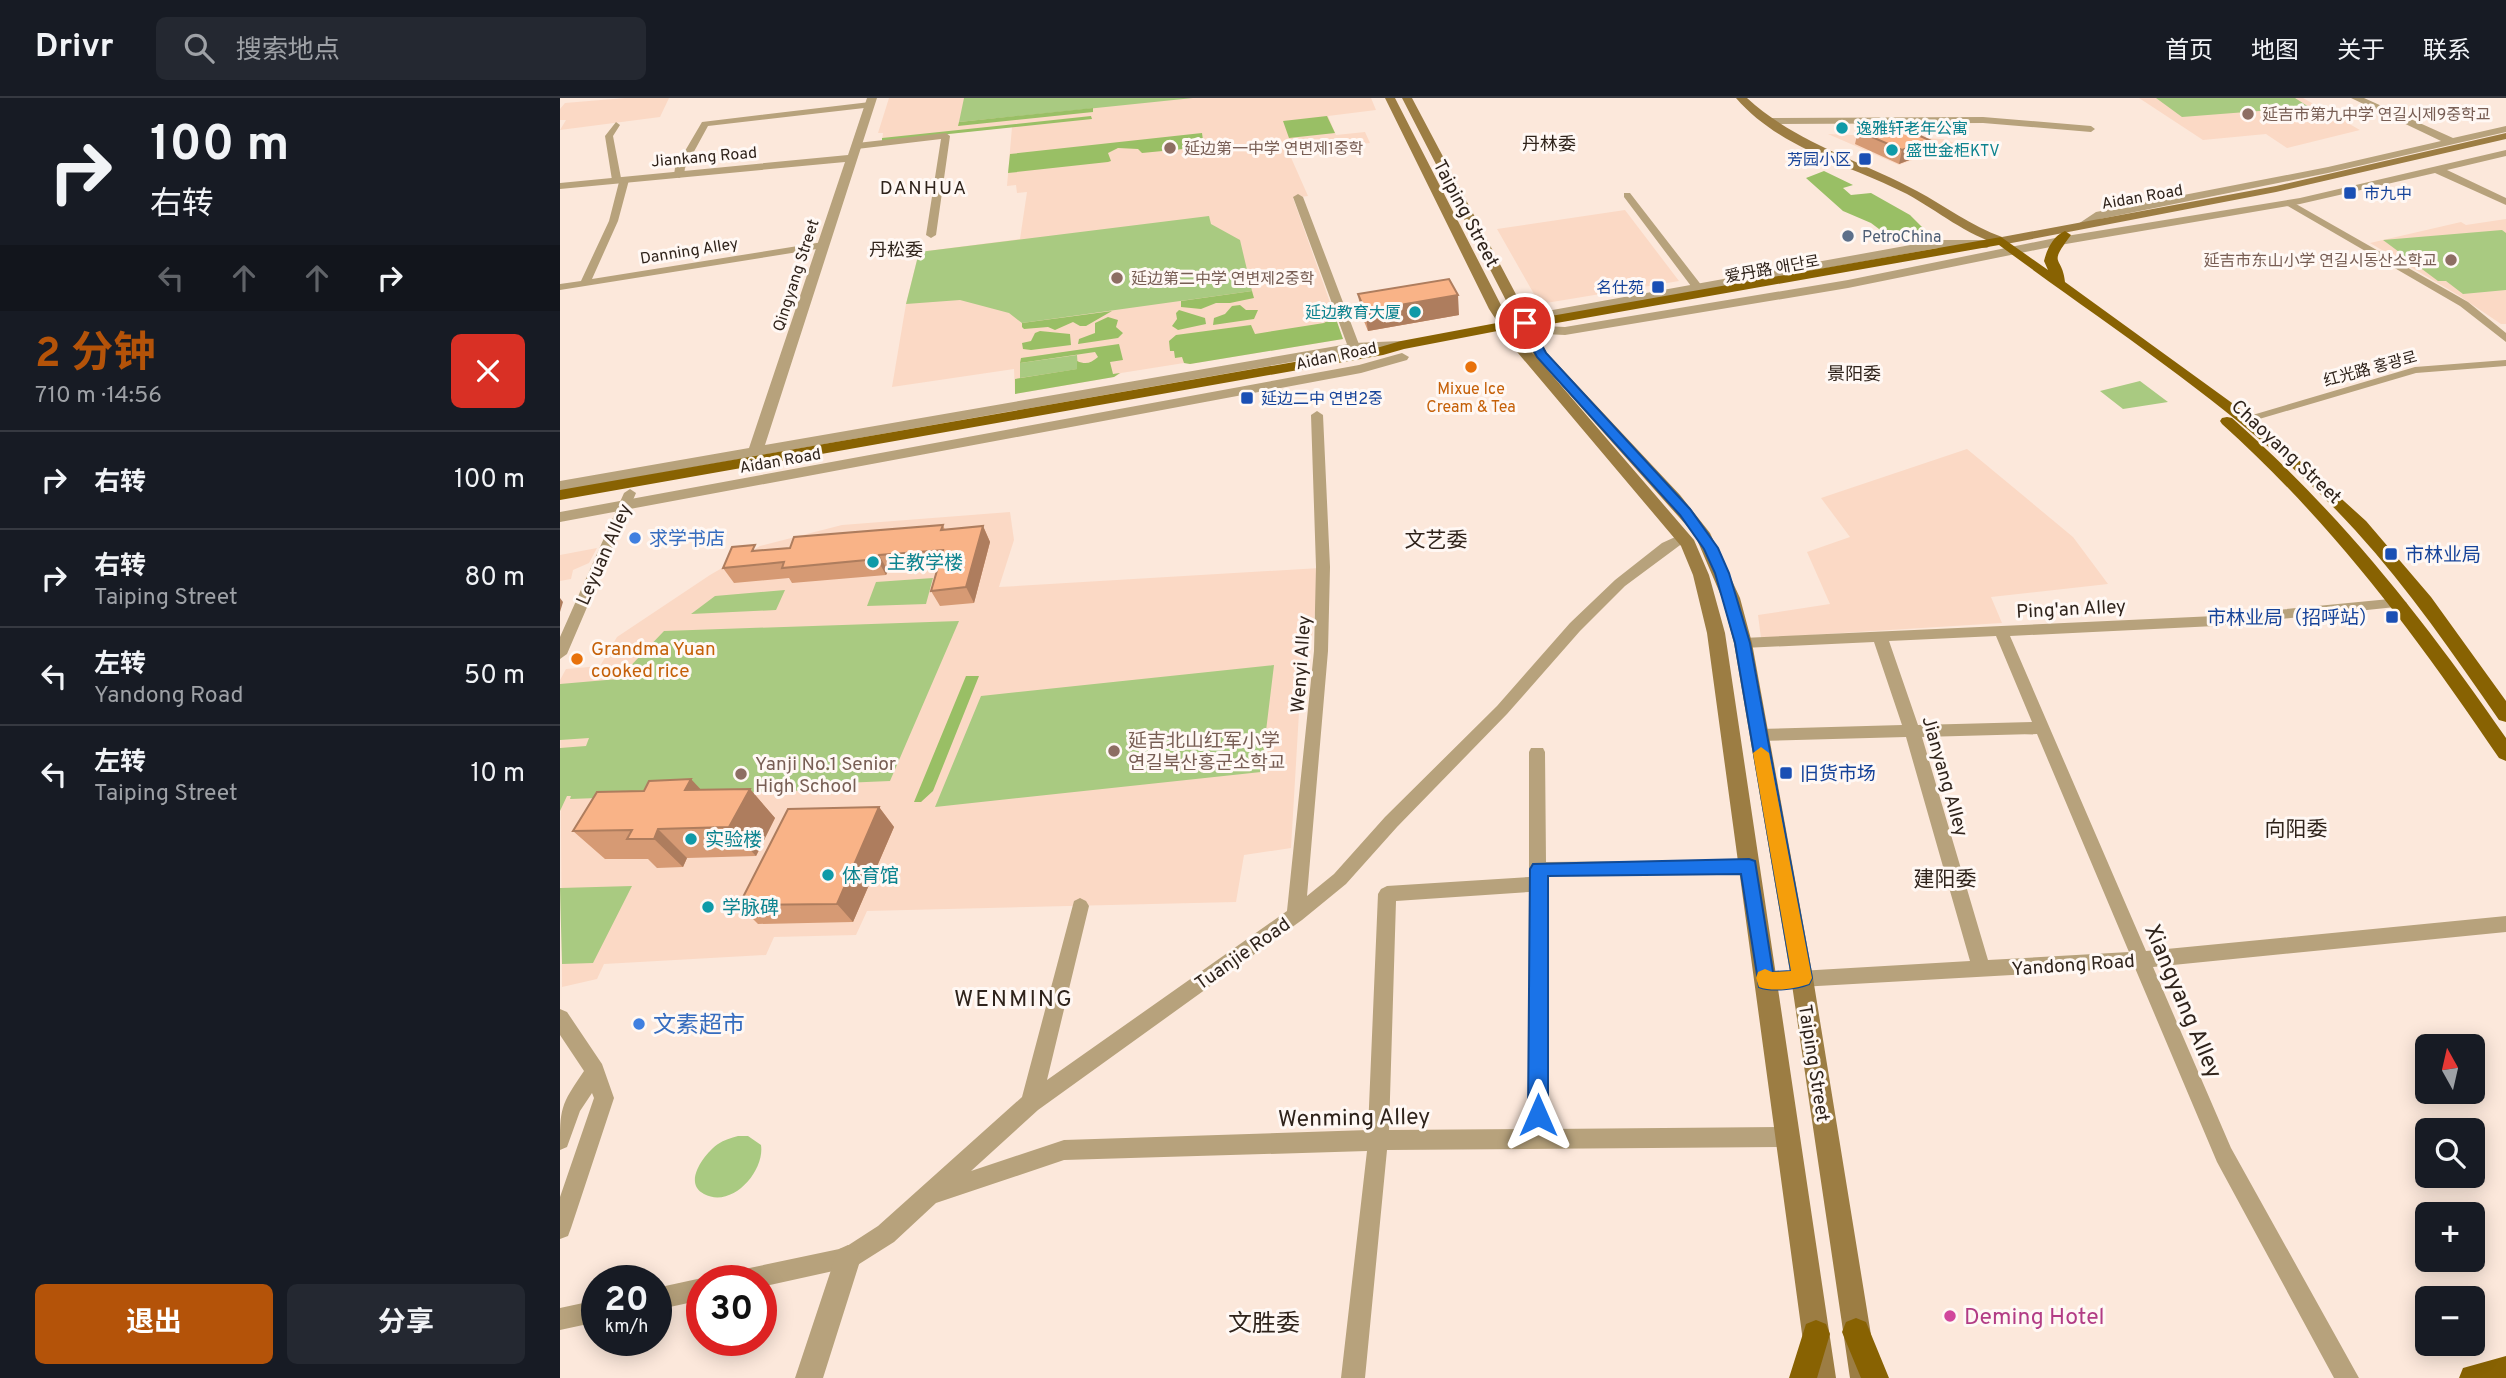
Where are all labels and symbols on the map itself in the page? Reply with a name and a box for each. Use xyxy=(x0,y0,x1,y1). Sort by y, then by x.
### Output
marker: 延吉市第九中学 연길시제9중학교 xyxy=(2240,106,2256,122)
place label: 延吉市第九中学 연길시제9중학교 xyxy=(2262,106,2490,126)
marker: 逸雅轩老年公寓 xyxy=(1834,120,1850,136)
place label: 逸雅轩老年公寓 xyxy=(1856,120,1968,140)
district label: 丹林委 xyxy=(1522,134,1576,157)
marker: 延边第一中学 연변제1중학 xyxy=(1162,140,1178,156)
place label: 延边第一中学 연변제1중학 xyxy=(1184,140,1364,160)
marker: 盛世金柜KTV xyxy=(1884,142,1900,158)
place label: 盛世金柜KTV xyxy=(1906,142,2000,162)
street label: Jiankang Road xyxy=(650,143,758,173)
place label: 芳园小区 xyxy=(1787,151,1851,171)
marker: 芳园小区 xyxy=(1857,151,1873,167)
street label: Taiping Street xyxy=(1427,156,1504,272)
district label: DANHUA xyxy=(880,177,968,201)
street label: Aidan Road xyxy=(2100,181,2185,215)
marker: 市九中 xyxy=(2342,185,2358,201)
place label: 市九中 xyxy=(2364,185,2412,205)
street label: Qingyang Street xyxy=(769,217,824,334)
marker: PetroChina xyxy=(1840,228,1856,244)
place label: PetroChina xyxy=(1862,228,1942,248)
street label: Danning Alley xyxy=(639,234,740,270)
district label: 丹松委 xyxy=(869,240,923,263)
street label: 爱丹路 애단로 xyxy=(1723,252,1822,288)
place label: 延吉市东山小学 연길시동산소학교 xyxy=(2203,252,2437,272)
marker: 延吉市东山小学 연길시동산소학교 xyxy=(2443,252,2459,268)
marker: 延边第二中学 연변제2중학 xyxy=(1109,270,1125,286)
place label: 延边第二中学 연변제2중학 xyxy=(1131,270,1314,290)
place label: 名仕苑 xyxy=(1596,279,1644,299)
marker: 名仕苑 xyxy=(1650,279,1666,295)
pin xyxy=(1495,293,1555,353)
place label: 延边教育大厦 xyxy=(1305,304,1401,324)
marker: 延边教育大厦 xyxy=(1407,304,1423,320)
street label: Aidan Road xyxy=(1294,339,1379,375)
street label: 红光路 홍광로 xyxy=(2322,348,2420,392)
marker: Mixue Ice Cream & Tea xyxy=(1463,359,1479,375)
district label: 景阳委 xyxy=(1827,364,1881,387)
place label: Mixue Ice Cream & Tea xyxy=(1426,380,1516,418)
marker: 延边二中 연변2중 xyxy=(1239,390,1255,406)
place label: 延边二中 연변2중 xyxy=(1261,390,1383,410)
street label: Chaoyang Street xyxy=(2225,395,2346,510)
street label: Aidan Road xyxy=(738,445,823,479)
street label: Leyuan Alley xyxy=(572,500,638,609)
place label: 求学书店 xyxy=(649,528,725,552)
district label: 文艺委 xyxy=(1405,528,1468,555)
marker: 求学书店 xyxy=(627,530,643,546)
place label: 市林业局 xyxy=(2405,544,2481,568)
marker: 市林业局 xyxy=(2383,546,2399,562)
place label: 主教学楼 xyxy=(887,552,963,576)
marker: 主教学楼 xyxy=(865,554,881,570)
street label: Ping'an Alley xyxy=(2016,595,2127,625)
place label: 市林业局（招呼站） xyxy=(2207,607,2378,631)
marker: 市林业局（招呼站） xyxy=(2384,609,2400,625)
street label: Wenyi Alley xyxy=(1287,614,1317,714)
place label: Grandma Yuan cooked rice xyxy=(591,638,716,684)
marker: Grandma Yuan cooked rice xyxy=(569,651,585,667)
street label: Jianyang Alley xyxy=(1915,714,1973,840)
place label: 延吉北山红军小学 연길북산홍군소학교 xyxy=(1128,730,1285,776)
marker: 延吉北山红军小学 연길북산홍군소학교 xyxy=(1106,743,1122,759)
place label: Yanji No.1 Senior High School xyxy=(755,753,897,799)
place label: 旧货市场 xyxy=(1800,763,1876,787)
marker: 旧货市场 xyxy=(1778,765,1794,781)
marker: Yanji No.1 Senior High School xyxy=(733,766,749,782)
district label: 向阳委 xyxy=(2265,817,2328,844)
place label: 实验楼 xyxy=(705,829,762,853)
marker: 实验楼 xyxy=(683,831,699,847)
place label: 体育馆 xyxy=(842,865,899,889)
marker: 体育馆 xyxy=(820,867,836,883)
district label: 建阳委 xyxy=(1914,867,1977,894)
place label: 学脉碑 xyxy=(722,897,779,921)
marker: 学脉碑 xyxy=(700,899,716,915)
street label: Tuanjie Road xyxy=(1191,913,1295,996)
street label: Xiangyang Alley xyxy=(2136,920,2227,1083)
street label: Yandong Road xyxy=(2011,950,2136,982)
district label: WENMING xyxy=(954,986,1074,1015)
street label: Taiping Street xyxy=(1792,1003,1834,1124)
place label: 文素超市 xyxy=(653,1012,745,1041)
marker: 文素超市 xyxy=(631,1016,647,1032)
north arrow xyxy=(2415,1034,2485,1104)
position arrow xyxy=(1501,1078,1575,1152)
street label: Wenming Alley xyxy=(1278,1104,1431,1135)
speed limit sign: 30 xyxy=(686,1265,777,1356)
place label: Deming Hotel xyxy=(1964,1304,2105,1333)
marker: Deming Hotel xyxy=(1942,1308,1958,1324)
district label: 文胜委 xyxy=(1228,1310,1300,1340)

